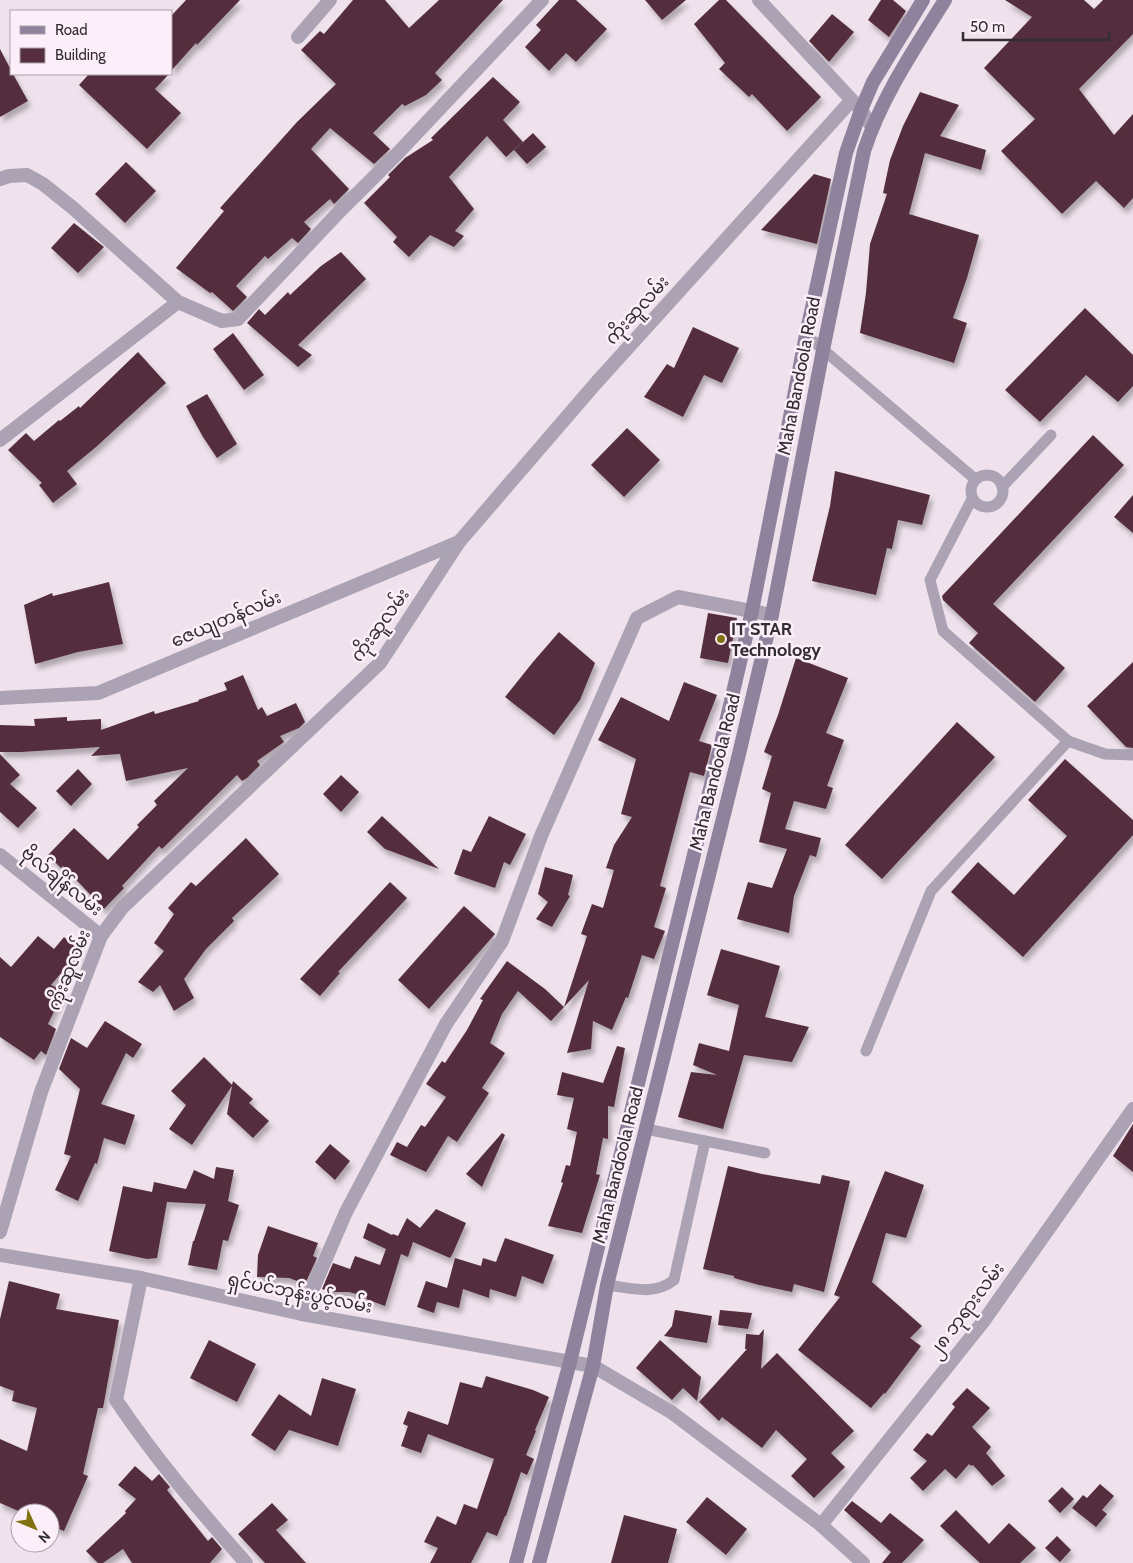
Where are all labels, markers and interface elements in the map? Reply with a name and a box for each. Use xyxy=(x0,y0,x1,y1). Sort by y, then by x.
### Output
legend xyxy=(10,10,172,75)
scale bar xyxy=(963,10,1109,42)
text: 50 m xyxy=(970,18,1005,36)
text: Road xyxy=(55,21,88,39)
text: Building xyxy=(55,46,106,64)
street label: ကိုးဆူလမ်း xyxy=(598,269,677,352)
street label: Maha Bandoola Road xyxy=(773,295,825,457)
street label: ကိုးဆူလမ်း xyxy=(344,582,417,668)
street label: ဇေယျတန်လမ်း xyxy=(167,584,286,656)
place label: IT STAR Technology xyxy=(731,618,821,661)
marker: IT STAR Technology xyxy=(715,633,727,645)
street label: Maha Bandoola Road xyxy=(685,691,745,853)
street label: ဗိုလ်ချိန်လမ်း xyxy=(14,839,109,924)
street label: ကိုးဆူလမ်း xyxy=(40,925,99,1015)
street label: Maha Bandoola Road xyxy=(588,1084,648,1246)
street label: ၂၈ ဘုရားလမ်း xyxy=(921,1257,1012,1364)
street label: ရှင်ပင်ဘုန်းပွင့်လမ်း xyxy=(225,1266,375,1322)
north arrow xyxy=(10,1503,60,1553)
text: N xyxy=(34,1527,54,1547)

